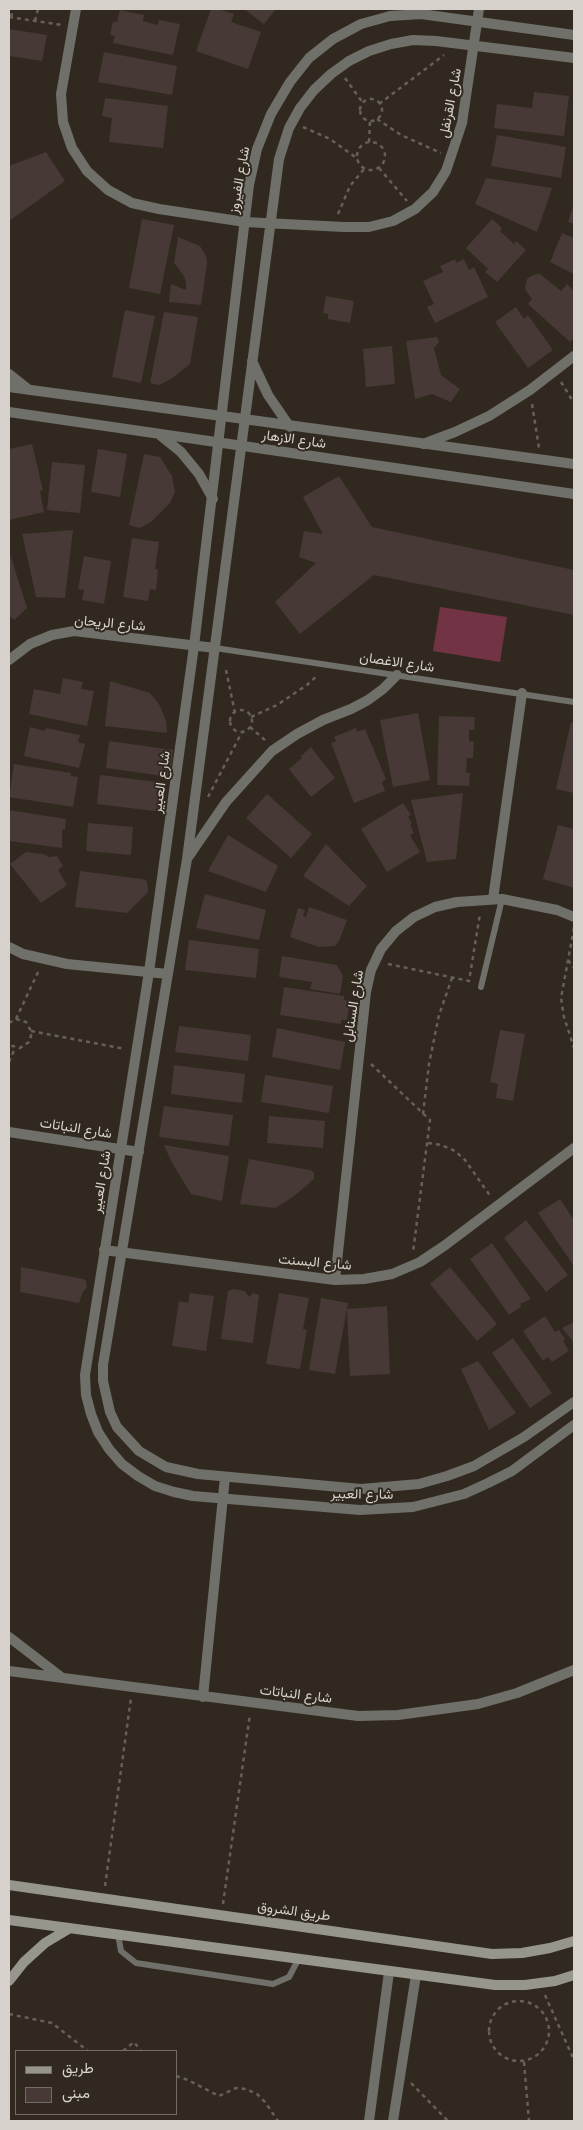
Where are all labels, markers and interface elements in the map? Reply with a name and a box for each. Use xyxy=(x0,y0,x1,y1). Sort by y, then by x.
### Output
street label: شارع القرنفل xyxy=(435,67,465,139)
street label: شارع الفيروز xyxy=(225,145,253,215)
street label: شارع الازهار xyxy=(261,426,327,452)
street label: شارع الريحان xyxy=(74,612,146,634)
street label: شارع الاغصان xyxy=(358,648,436,676)
street label: شارع العبير xyxy=(148,750,174,814)
street label: شارع السنابل xyxy=(339,969,367,1043)
street label: شارع النباتات xyxy=(39,1114,113,1142)
street label: شارع العبير xyxy=(88,1150,114,1214)
street label: شارع البسنت xyxy=(278,1250,352,1274)
street label: شارع العبير xyxy=(330,1485,394,1503)
street label: شارع النباتات xyxy=(259,1681,333,1707)
street label: طريق الشروق xyxy=(256,1898,332,1924)
legend xyxy=(15,2050,178,2115)
text: طريق xyxy=(62,2058,94,2076)
text: مبنى xyxy=(62,2083,90,2101)

